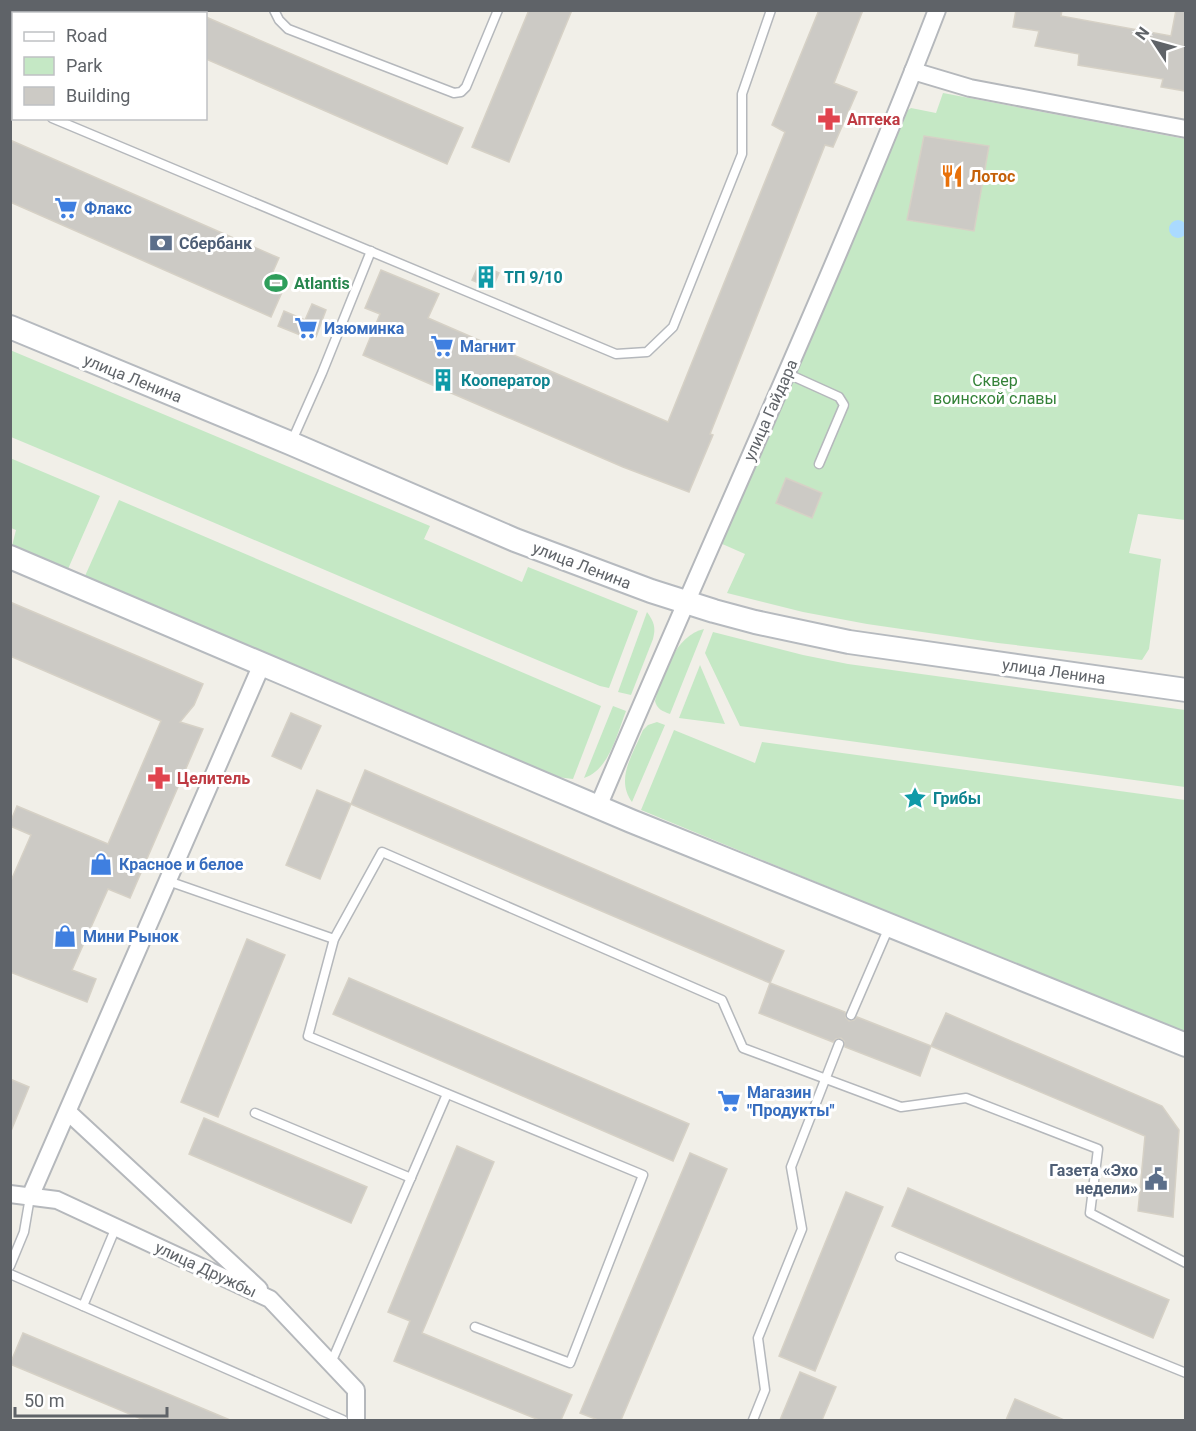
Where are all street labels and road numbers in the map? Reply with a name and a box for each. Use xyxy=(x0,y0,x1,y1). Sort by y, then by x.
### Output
street label: улица Ленина xyxy=(81,350,185,407)
street label: улица Гайдара xyxy=(740,356,801,464)
street label: улица Ленина xyxy=(530,538,634,593)
street label: улица Ленина xyxy=(1001,655,1107,688)
street label: улица Дружбы xyxy=(152,1238,260,1301)

